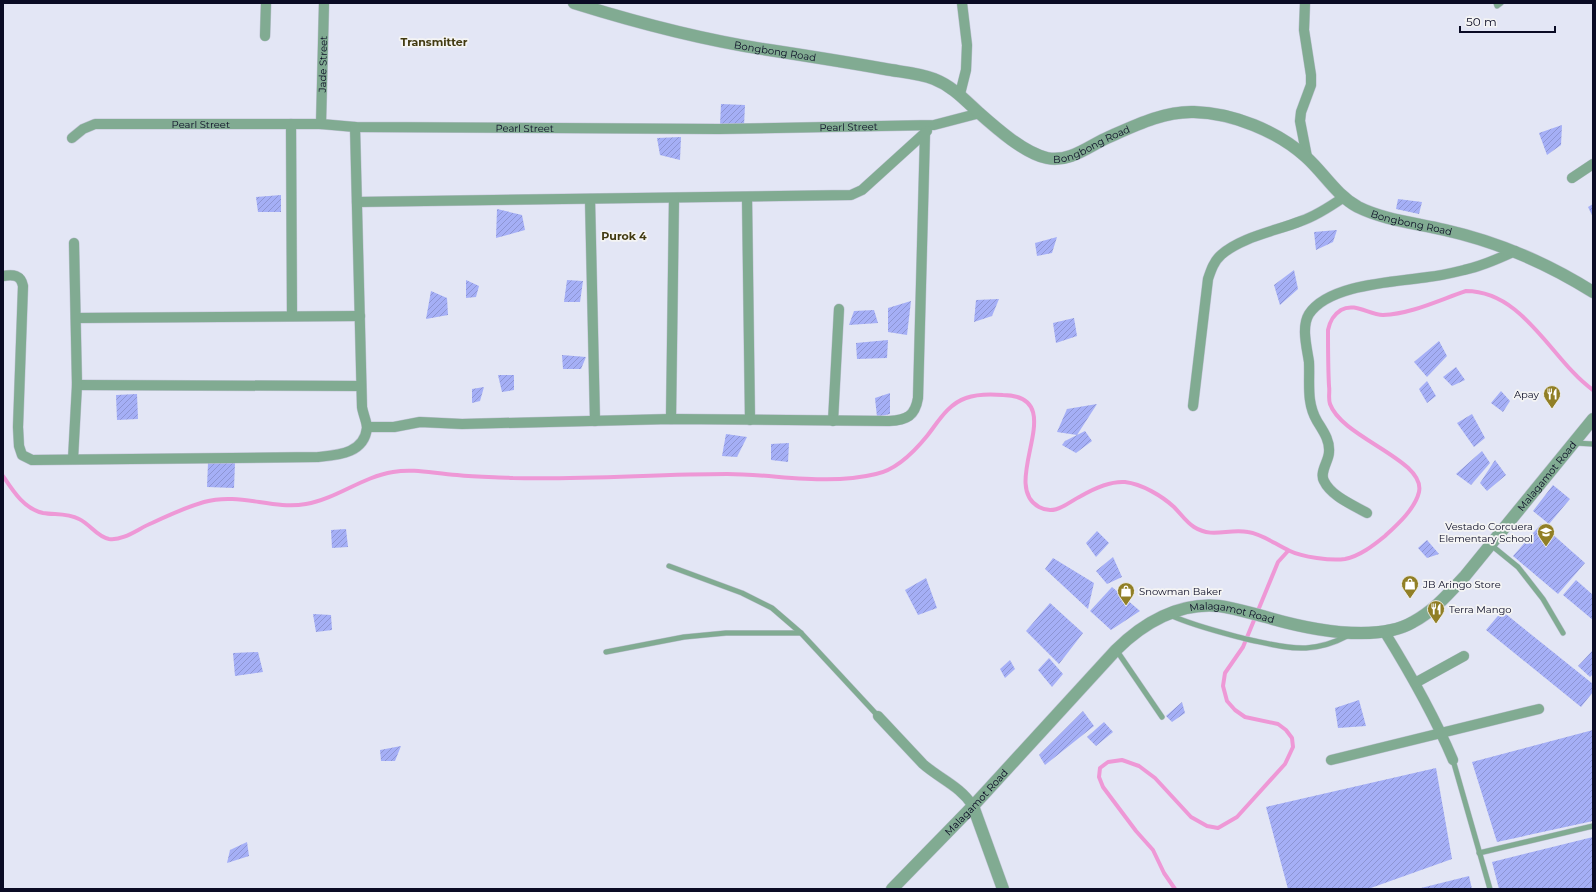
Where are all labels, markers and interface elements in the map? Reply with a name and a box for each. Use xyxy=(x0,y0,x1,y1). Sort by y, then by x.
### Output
scale bar xyxy=(1460,8,1555,34)
text: 50 m xyxy=(1466,14,1497,29)
district label: Transmitter xyxy=(401,35,468,49)
street label: Jade Street xyxy=(315,36,330,93)
street label: Bongbong Road xyxy=(733,38,817,64)
street label: Pearl Street xyxy=(172,118,230,131)
street label: Pearl Street xyxy=(819,120,878,134)
street label: Pearl Street xyxy=(495,121,554,135)
street label: Bongbong Road xyxy=(1053,122,1132,165)
street label: Bongbong Road xyxy=(1369,207,1453,238)
district label: Purok 4 xyxy=(601,229,647,243)
restaurant icon: Apay xyxy=(1542,384,1562,409)
place label: Apay xyxy=(1514,388,1540,401)
street label: Malagamot Road xyxy=(1514,438,1579,514)
place label: Vestado Corcuera Elementary School xyxy=(1439,520,1533,545)
school or university icon: Vestado Corcuera Elementary School xyxy=(1536,522,1556,547)
shop icon: JB Aringo Store xyxy=(1400,574,1420,599)
place label: JB Aringo Store xyxy=(1422,578,1501,591)
shop icon: Snowman Baker xyxy=(1116,581,1136,606)
place label: Snowman Baker xyxy=(1139,585,1222,598)
street label: Malagamot Road xyxy=(1188,599,1276,626)
restaurant icon: Terra Mango xyxy=(1426,599,1446,624)
place label: Terra Mango xyxy=(1449,603,1512,616)
street label: Malagamot Road xyxy=(942,766,1010,838)

